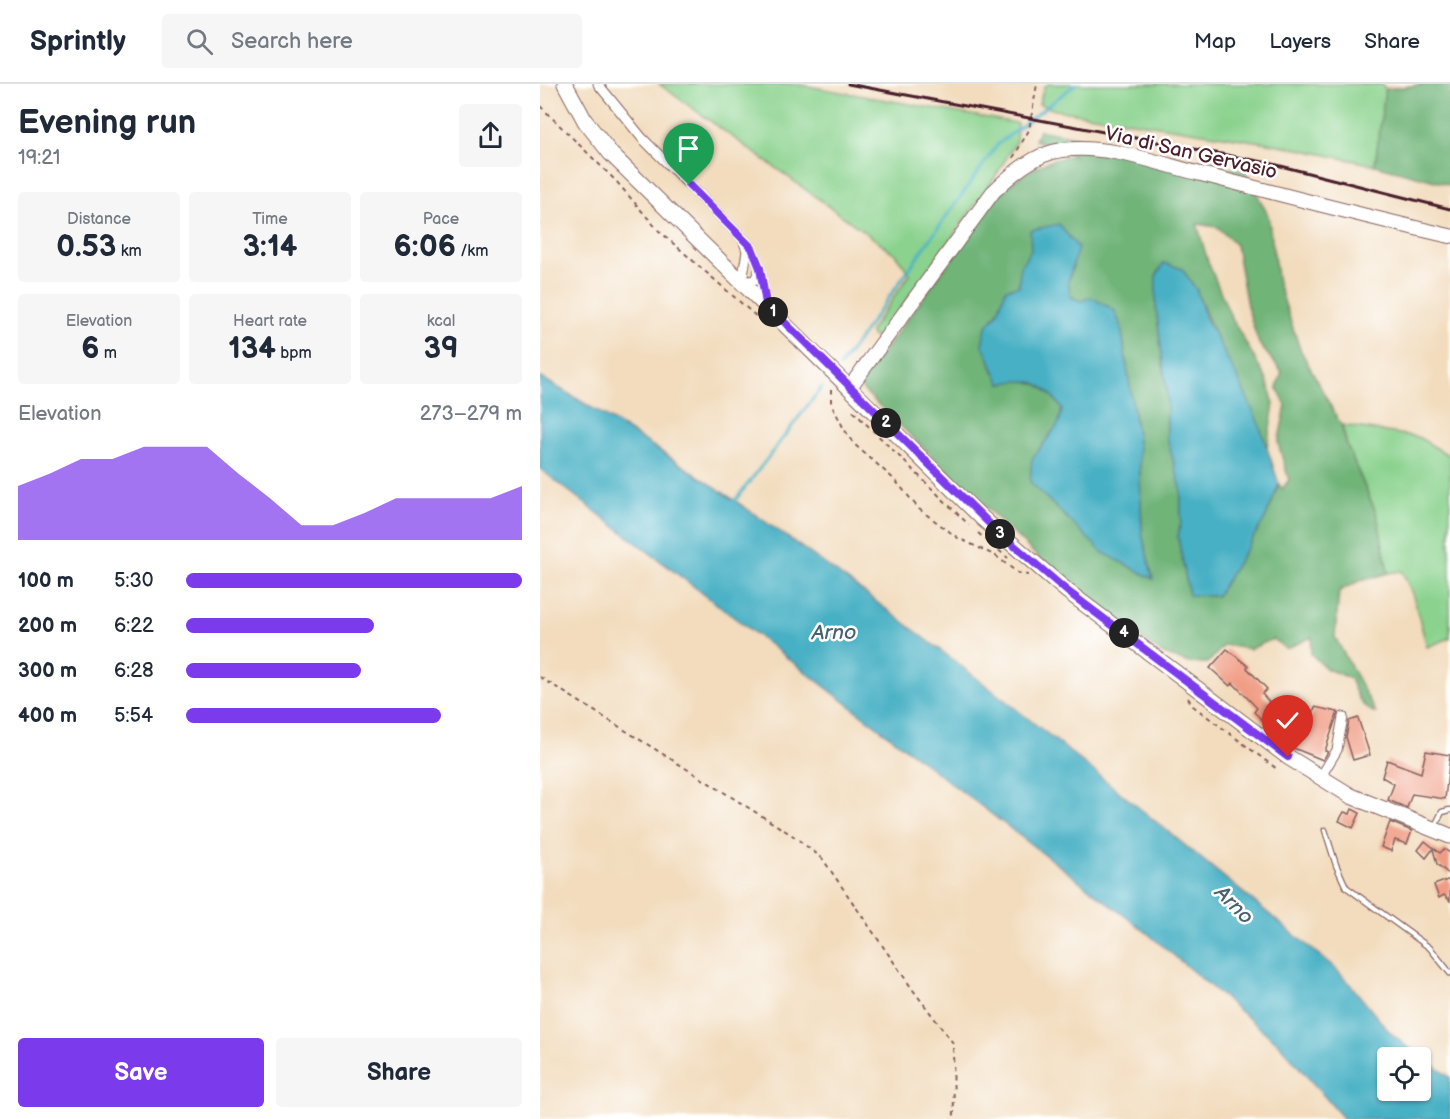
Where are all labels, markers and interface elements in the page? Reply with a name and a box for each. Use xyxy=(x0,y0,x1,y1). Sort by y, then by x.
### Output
search box xyxy=(162,14,582,68)
text: Sprintly xyxy=(30,25,126,58)
icon: search xyxy=(183,25,216,58)
text: Search here xyxy=(231,28,353,55)
text: Map xyxy=(1194,29,1236,54)
text: Layers xyxy=(1269,29,1331,54)
text: Share xyxy=(1364,29,1420,54)
text: Evening run xyxy=(18,103,196,143)
button: share xyxy=(459,104,522,167)
street label: Via di San Gervasio xyxy=(1103,122,1279,184)
pin xyxy=(663,123,714,185)
icon: arrive xyxy=(672,132,705,165)
text: 19:21 xyxy=(18,146,61,170)
text: Distance xyxy=(67,210,131,229)
text: Time xyxy=(252,210,288,229)
text: Pace xyxy=(423,210,459,229)
text: 0.53 xyxy=(56,229,116,265)
text: 3:14 xyxy=(242,229,298,265)
text: 6:06 xyxy=(394,229,456,265)
text: km xyxy=(116,242,142,261)
text: /km xyxy=(456,242,488,261)
pin: 1 xyxy=(758,297,788,327)
text: 1 xyxy=(770,302,776,321)
text: Elevation xyxy=(66,312,132,331)
text: Heart rate xyxy=(233,312,307,331)
text: kcal xyxy=(427,312,455,331)
text: 6 xyxy=(81,331,99,367)
text: 134 xyxy=(228,331,276,367)
text: 39 xyxy=(423,331,459,367)
text: m xyxy=(99,344,117,363)
text: bpm xyxy=(276,344,312,363)
text: Elevation xyxy=(18,402,101,426)
text: 273–279 m xyxy=(420,402,522,426)
pin: 2 xyxy=(871,408,901,438)
text: 2 xyxy=(881,413,891,432)
pin: 3 xyxy=(985,519,1015,549)
text: 3 xyxy=(995,524,1005,543)
text: 100 m xyxy=(18,569,74,593)
text: 5:30 xyxy=(114,569,154,593)
text: 200 m xyxy=(18,614,77,638)
text: 6:22 xyxy=(114,614,154,638)
pin: 4 xyxy=(1109,618,1139,648)
water label: Arno xyxy=(811,620,856,645)
text: 4 xyxy=(1119,623,1129,642)
text: 300 m xyxy=(18,659,77,683)
text: 6:28 xyxy=(114,659,154,683)
pin xyxy=(1262,695,1313,757)
text: 400 m xyxy=(18,704,77,728)
text: 5:54 xyxy=(114,704,153,728)
icon: check xyxy=(1271,704,1304,737)
water label: Arno xyxy=(1209,880,1259,930)
button: Save xyxy=(18,1038,264,1107)
button: Share xyxy=(276,1038,522,1107)
map controls xyxy=(1377,1047,1431,1101)
button: locate xyxy=(1377,1047,1431,1101)

